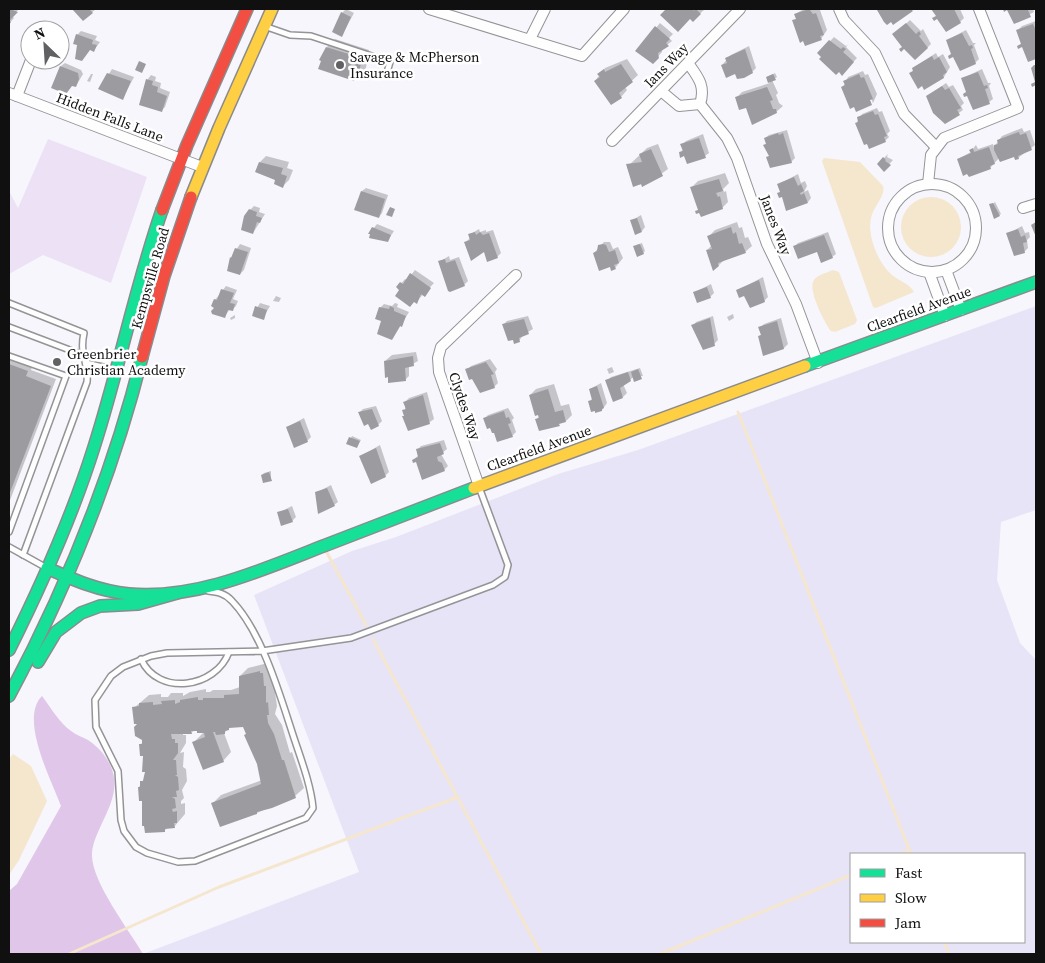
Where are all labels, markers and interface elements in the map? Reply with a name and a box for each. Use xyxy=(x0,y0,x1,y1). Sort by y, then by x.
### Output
north arrow xyxy=(20,20,70,70)
text: N xyxy=(31,22,48,44)
street label: Ians Way xyxy=(639,37,693,92)
place label: Savage & McPherson Insurance xyxy=(350,47,480,83)
marker: Savage & McPherson Insurance xyxy=(334,59,346,71)
street label: Hidden Falls Lane xyxy=(54,87,166,147)
street label: Janes Way xyxy=(755,191,797,259)
street label: Kempsville Road xyxy=(126,225,174,331)
street label: Clearfield Avenue xyxy=(864,281,974,337)
place label: Greenbrier Christian Academy xyxy=(67,344,186,380)
marker: Greenbrier Christian Academy xyxy=(51,356,63,368)
street label: Clydes Way xyxy=(444,369,486,443)
street label: Clearfield Avenue xyxy=(484,420,594,476)
legend xyxy=(850,853,1025,943)
text: Fast xyxy=(895,862,922,883)
text: Slow xyxy=(895,887,927,908)
text: Jam xyxy=(894,912,922,933)

